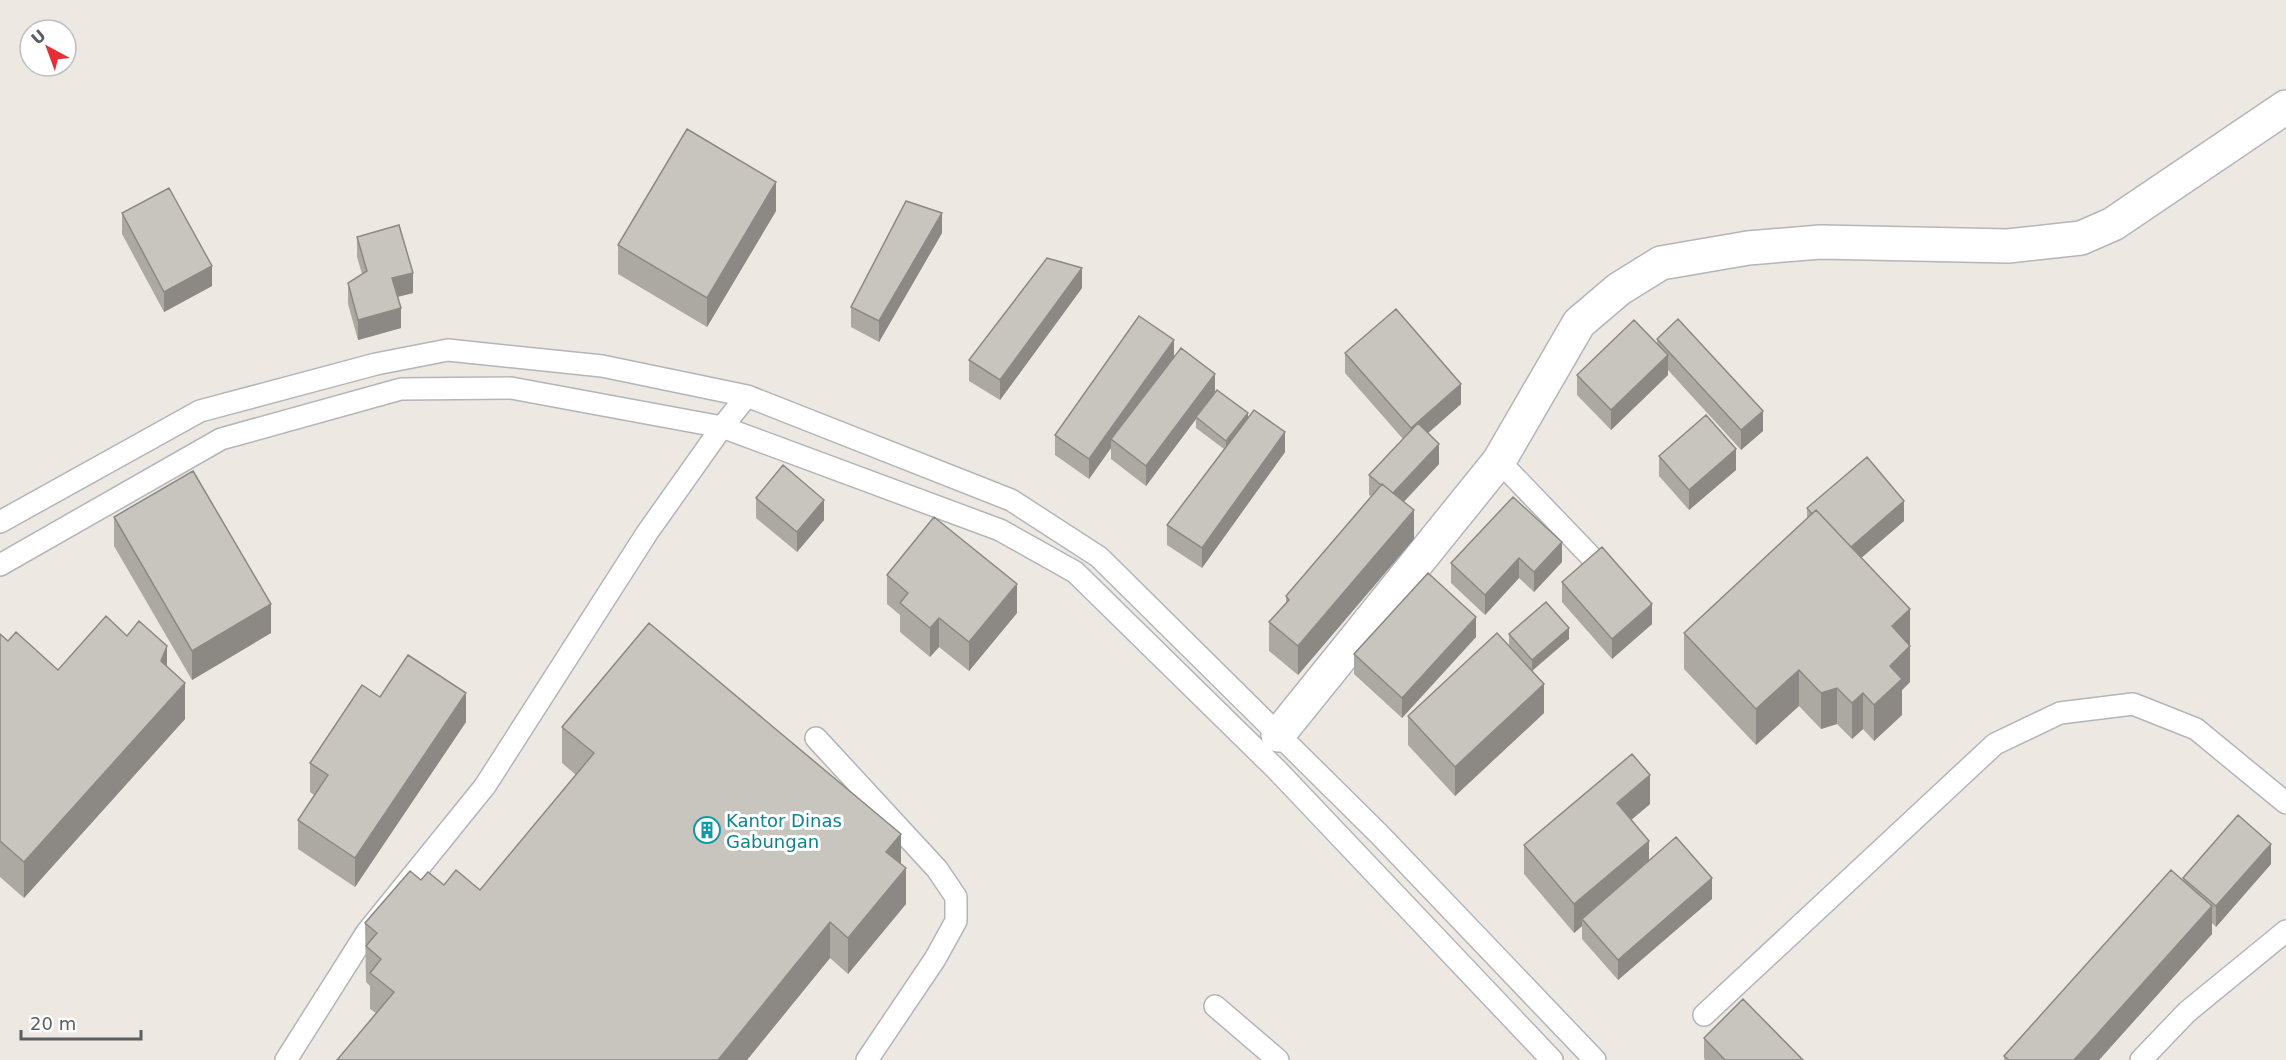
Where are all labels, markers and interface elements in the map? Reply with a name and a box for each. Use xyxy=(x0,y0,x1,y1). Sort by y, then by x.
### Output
north arrow xyxy=(18,18,78,78)
text: U xyxy=(27,26,50,48)
place label: Kantor Dinas Gabungan xyxy=(726,810,842,852)
building icon: Kantor Dinas Gabungan xyxy=(692,815,722,845)
scale bar xyxy=(21,1003,141,1041)
text: 20 m xyxy=(30,1013,76,1034)

